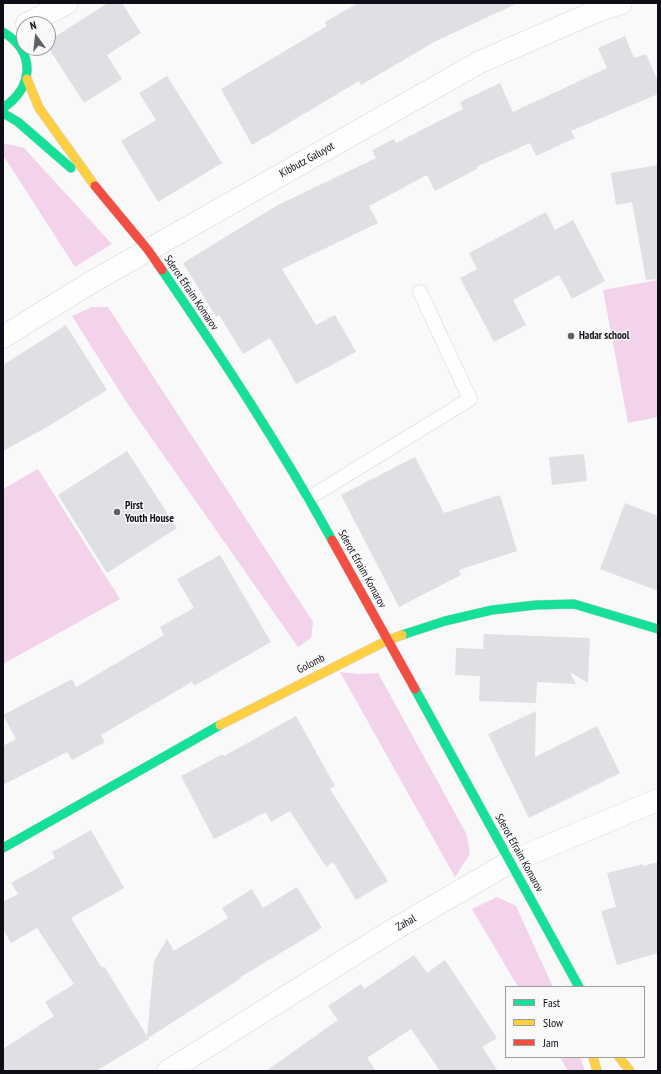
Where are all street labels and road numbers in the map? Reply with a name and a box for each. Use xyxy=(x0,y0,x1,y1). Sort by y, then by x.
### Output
street label: Kibbutz Galuyot xyxy=(277,140,337,180)
street label: Sderot Efraim Komarov xyxy=(161,253,221,333)
street label: Sderot Efraim Komarov xyxy=(335,528,389,610)
street label: Golomb xyxy=(295,651,327,677)
street label: Sderot Efraim Komarov xyxy=(492,812,546,894)
street label: Zahal xyxy=(394,912,418,934)

